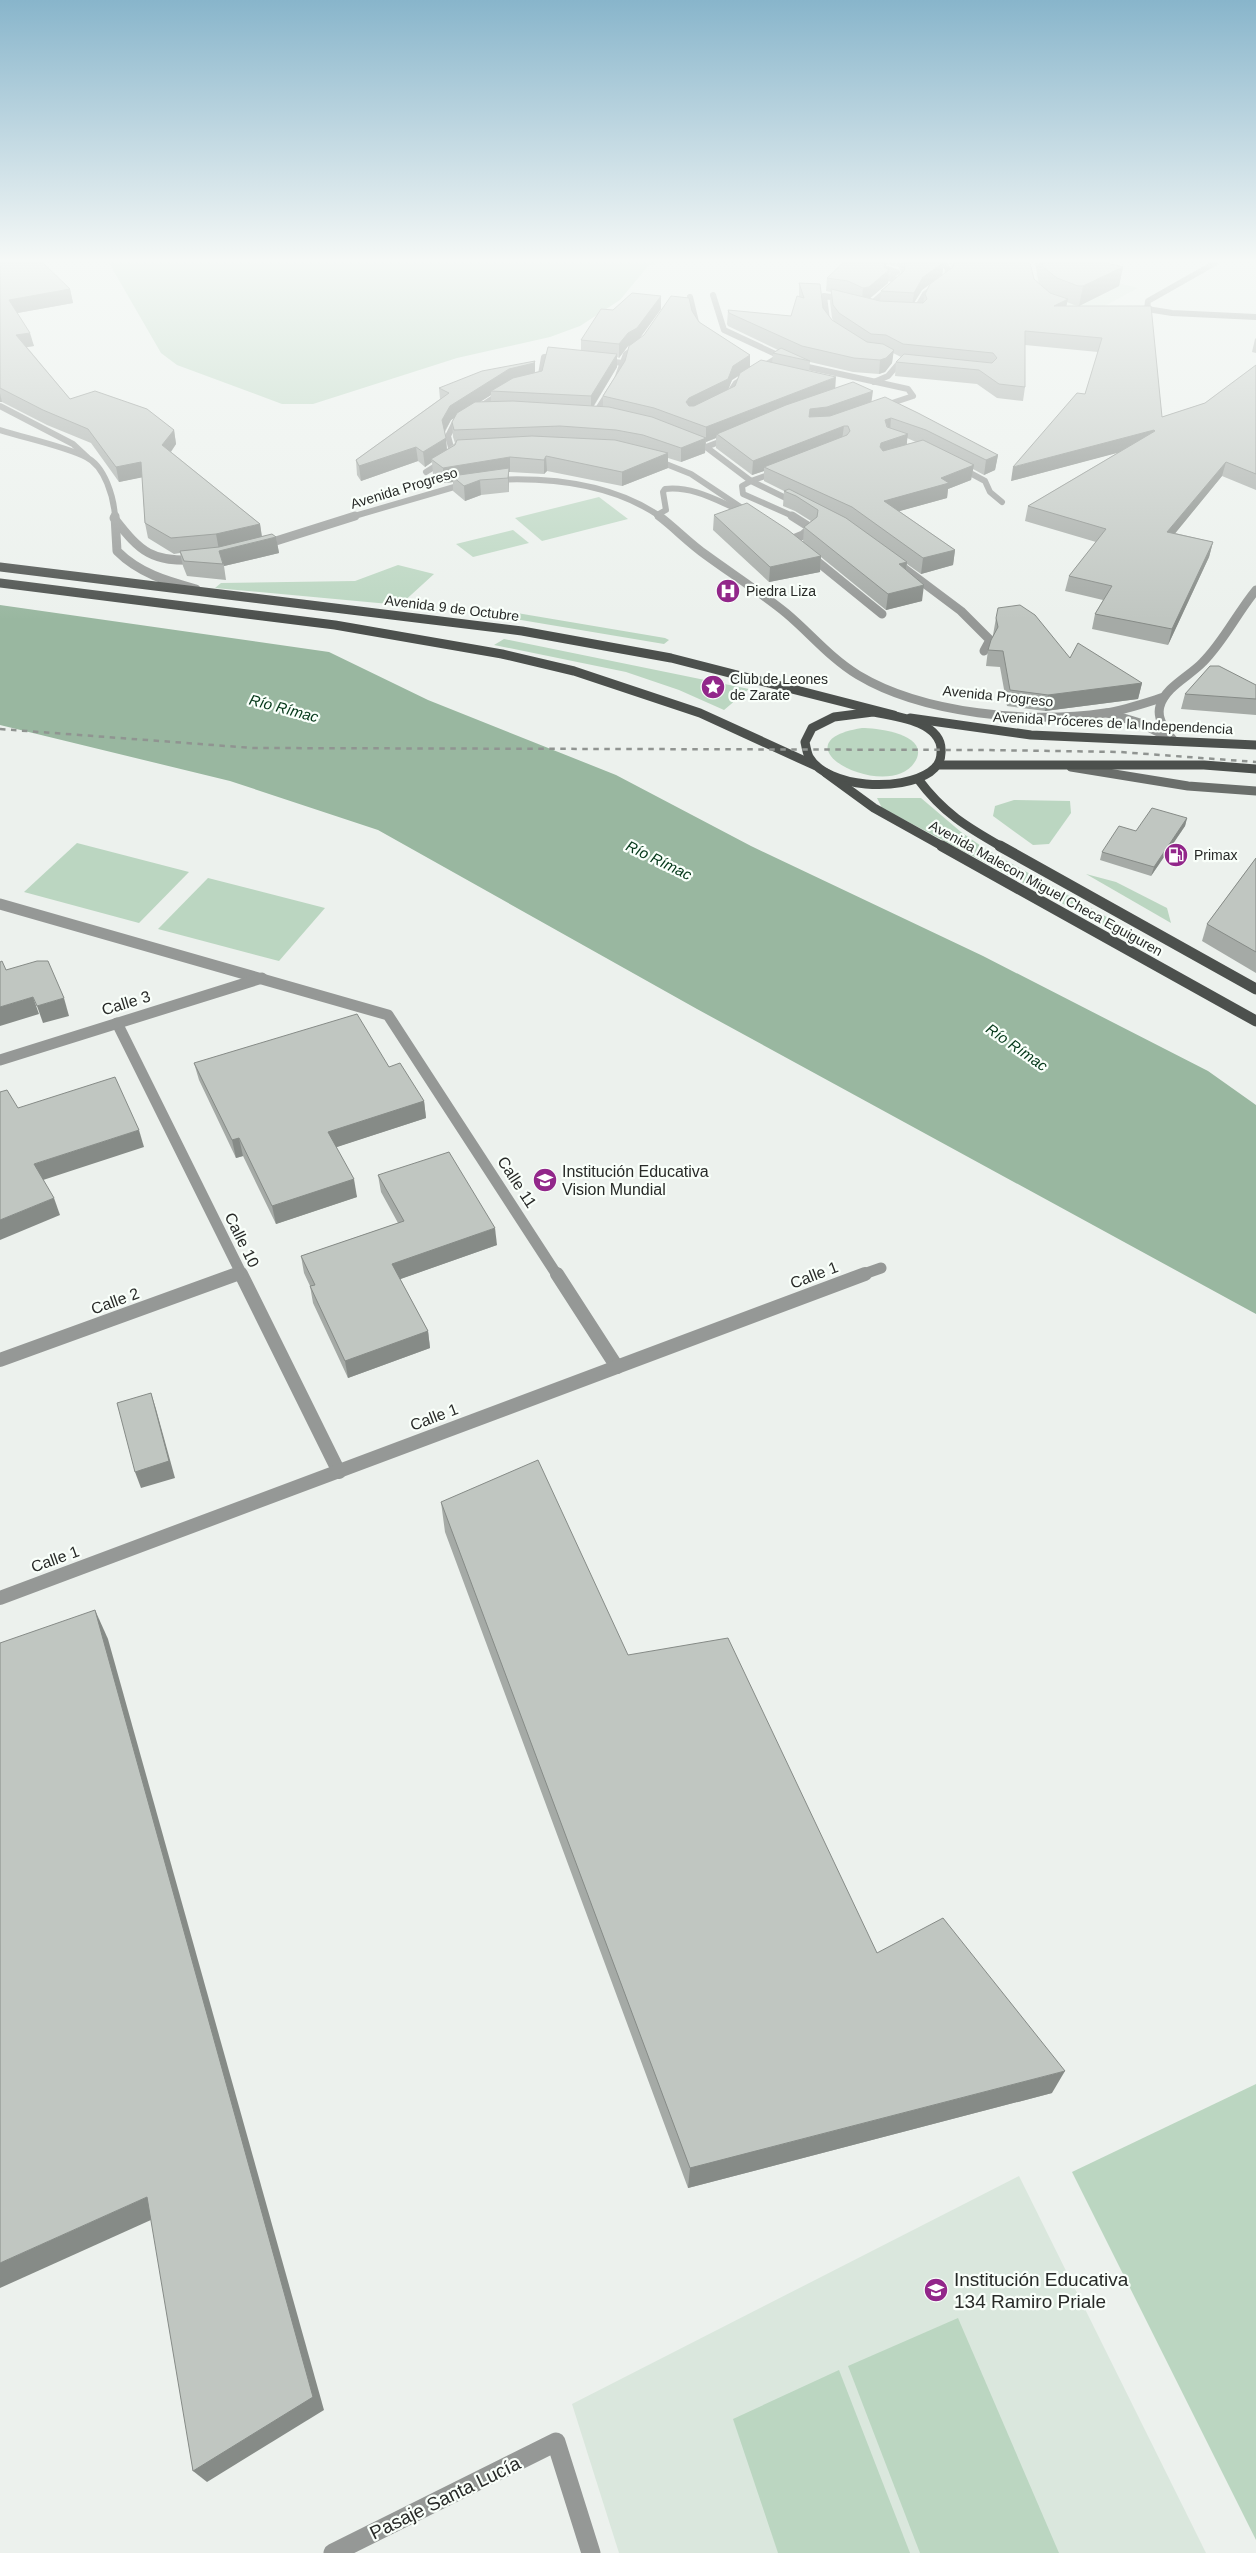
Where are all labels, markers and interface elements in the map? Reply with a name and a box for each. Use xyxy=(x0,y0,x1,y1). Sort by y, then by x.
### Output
street label: Avenida Progreso xyxy=(349,464,460,512)
hospital icon: Piedra Liza xyxy=(715,578,741,604)
place label: Piedra Liza xyxy=(746,583,816,599)
street label: Avenida 9 de Octubre xyxy=(384,592,520,624)
place label: Club de Leones de Zarate xyxy=(730,671,828,703)
place icon: Club de Leones de Zarate xyxy=(700,674,726,700)
street label: Avenida Progreso xyxy=(942,682,1054,710)
water label: Río Rímac xyxy=(248,691,321,726)
street label: Avenida Próceres de la Independencia xyxy=(993,709,1234,737)
street label: Avenida Malecon Miguel Checa Eguiguren xyxy=(927,817,1165,959)
water label: Río Rímac xyxy=(623,837,695,883)
fuel station icon: Primax xyxy=(1163,842,1189,868)
place label: Primax xyxy=(1194,847,1238,863)
street label: Calle 3 xyxy=(100,988,152,1018)
water label: Río Rímac xyxy=(983,1020,1051,1075)
street label: Calle 11 xyxy=(494,1153,540,1211)
place label: Institución Educativa Vision Mundial xyxy=(562,1163,709,1198)
school or university icon: Institución Educativa Vision Mundial xyxy=(532,1167,558,1193)
street label: Calle 10 xyxy=(221,1210,263,1270)
street label: Calle 1 xyxy=(788,1258,840,1292)
street label: Calle 2 xyxy=(89,1284,141,1318)
street label: Calle 1 xyxy=(408,1400,460,1434)
street label: Calle 1 xyxy=(29,1542,81,1576)
place label: Institución Educativa 134 Ramiro Priale xyxy=(954,2269,1129,2312)
school or university icon: Institución Educativa 134 Ramiro Priale xyxy=(923,2277,949,2303)
street label: Pasaje Santa Lucía xyxy=(366,2452,524,2544)

